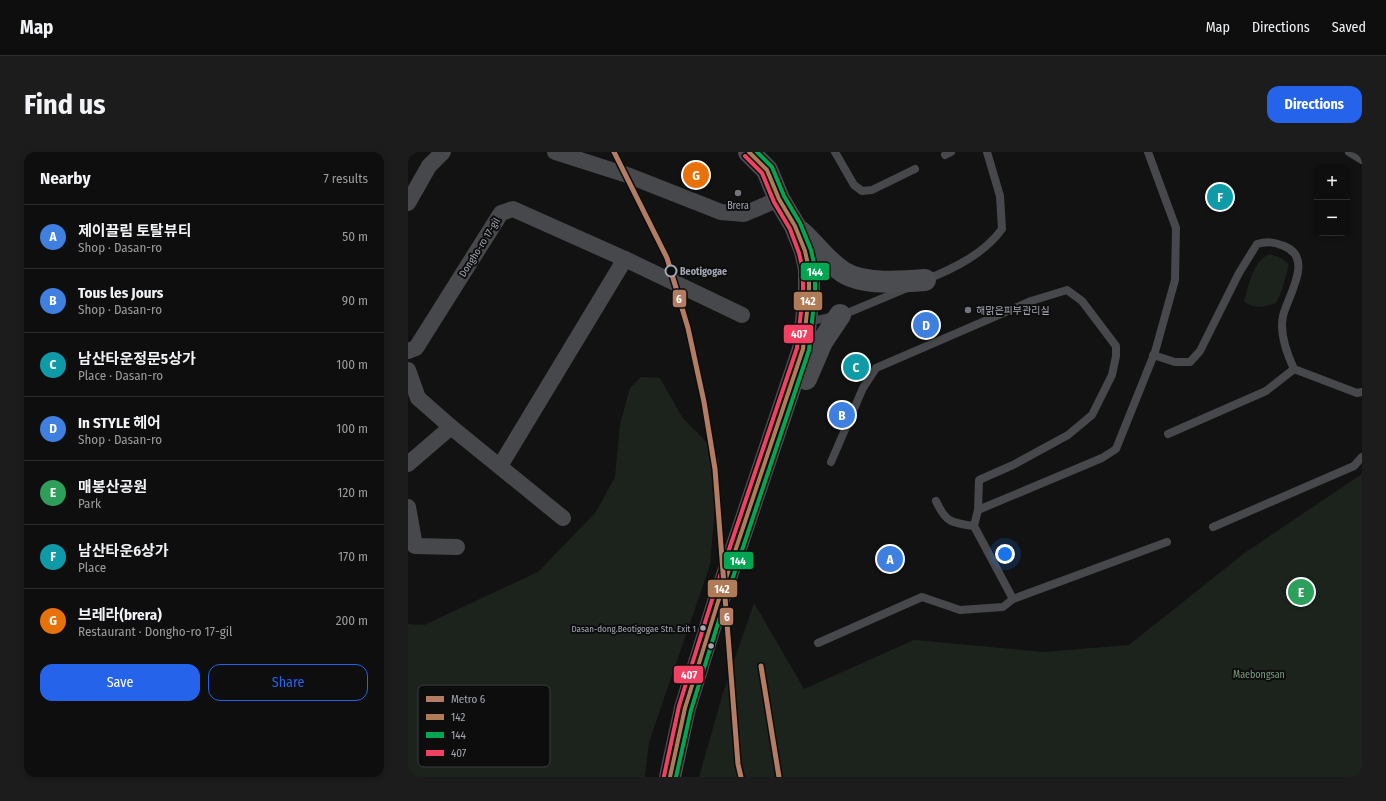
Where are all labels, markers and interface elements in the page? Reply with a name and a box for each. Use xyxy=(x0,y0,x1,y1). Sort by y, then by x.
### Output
text: Map xyxy=(20,16,53,39)
text: Map xyxy=(1206,19,1230,36)
text: Directions xyxy=(1252,19,1310,36)
text: Saved xyxy=(1332,19,1366,36)
button: Directions xyxy=(1267,86,1362,123)
text: Find us xyxy=(24,88,106,121)
pin: G xyxy=(683,160,709,190)
map controls xyxy=(1314,164,1350,236)
button: + xyxy=(1314,164,1350,200)
text: Nearby xyxy=(40,168,91,189)
text: 7 results xyxy=(324,171,368,186)
pin: F xyxy=(1207,182,1233,212)
marker: Brera xyxy=(733,188,743,198)
place label: Brera xyxy=(727,200,749,212)
button: − xyxy=(1314,200,1350,236)
street label: Dongho-ro 17-gil xyxy=(457,215,503,279)
text: 제이끌림 토탈뷰티 xyxy=(78,222,192,240)
text: A xyxy=(49,229,57,244)
text: 50 m xyxy=(342,229,368,244)
text: Shop · Dasan-ro xyxy=(78,240,162,255)
line badge: 144 xyxy=(800,262,830,281)
marker: Beotigogae xyxy=(664,264,678,278)
place label: Beotigogae xyxy=(680,266,727,278)
text: 144 xyxy=(807,266,823,279)
text: Tous les Jours xyxy=(78,284,163,302)
line badge: 6 xyxy=(672,289,687,308)
line badge: 142 xyxy=(793,291,823,311)
text: B xyxy=(49,293,57,308)
text: 90 m xyxy=(342,293,368,308)
text: 6 xyxy=(676,293,682,306)
text: 142 xyxy=(800,295,816,308)
text: Shop · Dasan-ro xyxy=(78,302,162,317)
marker: 해맑은피부관리실 xyxy=(963,305,973,315)
place label: 해맑은피부관리실 xyxy=(976,305,1050,317)
pin: D xyxy=(913,310,939,340)
line badge: 407 xyxy=(783,324,814,344)
text: 407 xyxy=(791,328,807,341)
text: 남산타운정문5상가 xyxy=(78,350,196,368)
pin: C xyxy=(843,352,869,382)
text: C xyxy=(50,357,56,372)
text: 100 m xyxy=(336,357,368,372)
text: Place · Dasan-ro xyxy=(78,368,163,383)
pin: B xyxy=(829,400,855,430)
text: In STYLE 헤어 xyxy=(78,414,161,432)
text: D xyxy=(49,421,57,436)
text: 100 m xyxy=(336,421,368,436)
text: Shop · Dasan-ro xyxy=(78,432,162,447)
text: 매봉산공원 xyxy=(78,478,147,496)
text: E xyxy=(50,485,56,500)
text: 120 m xyxy=(337,485,368,500)
text: Park xyxy=(78,496,101,511)
text: 남산타운6상가 xyxy=(78,542,169,560)
pin: A xyxy=(877,544,903,574)
your location xyxy=(995,544,1015,564)
text: F xyxy=(50,549,56,564)
text: 170 m xyxy=(338,549,368,564)
line badge: 144 xyxy=(723,551,754,570)
text: 144 xyxy=(730,555,746,568)
text: Place xyxy=(78,560,106,575)
pin: E xyxy=(1288,577,1314,607)
line badge: 142 xyxy=(707,579,738,598)
text: 142 xyxy=(714,583,730,596)
text: 브레라(brera) xyxy=(78,606,162,624)
line badge: 6 xyxy=(719,607,734,626)
text: 6 xyxy=(724,611,730,624)
text: G xyxy=(49,613,57,628)
text: 200 m xyxy=(336,613,368,628)
marker: Dasan-dong.Beotigogae Stn. Exit 1 xyxy=(698,623,708,633)
text: Restaurant · Dongho-ro 17-gil xyxy=(78,624,233,639)
place label: Dasan-dong.Beotigogae Stn. Exit 1 xyxy=(571,624,696,634)
unlabelled marker xyxy=(706,641,716,651)
button: Save xyxy=(40,664,200,701)
button: Share xyxy=(208,664,368,701)
line badge: 407 xyxy=(673,665,704,684)
text: 407 xyxy=(681,669,697,682)
park label: Maebongsan xyxy=(1233,669,1285,681)
legend xyxy=(418,685,550,767)
text: Metro 6 xyxy=(451,693,486,706)
text: 142 xyxy=(451,711,465,724)
text: 144 xyxy=(451,729,467,742)
text: 407 xyxy=(451,747,467,760)

